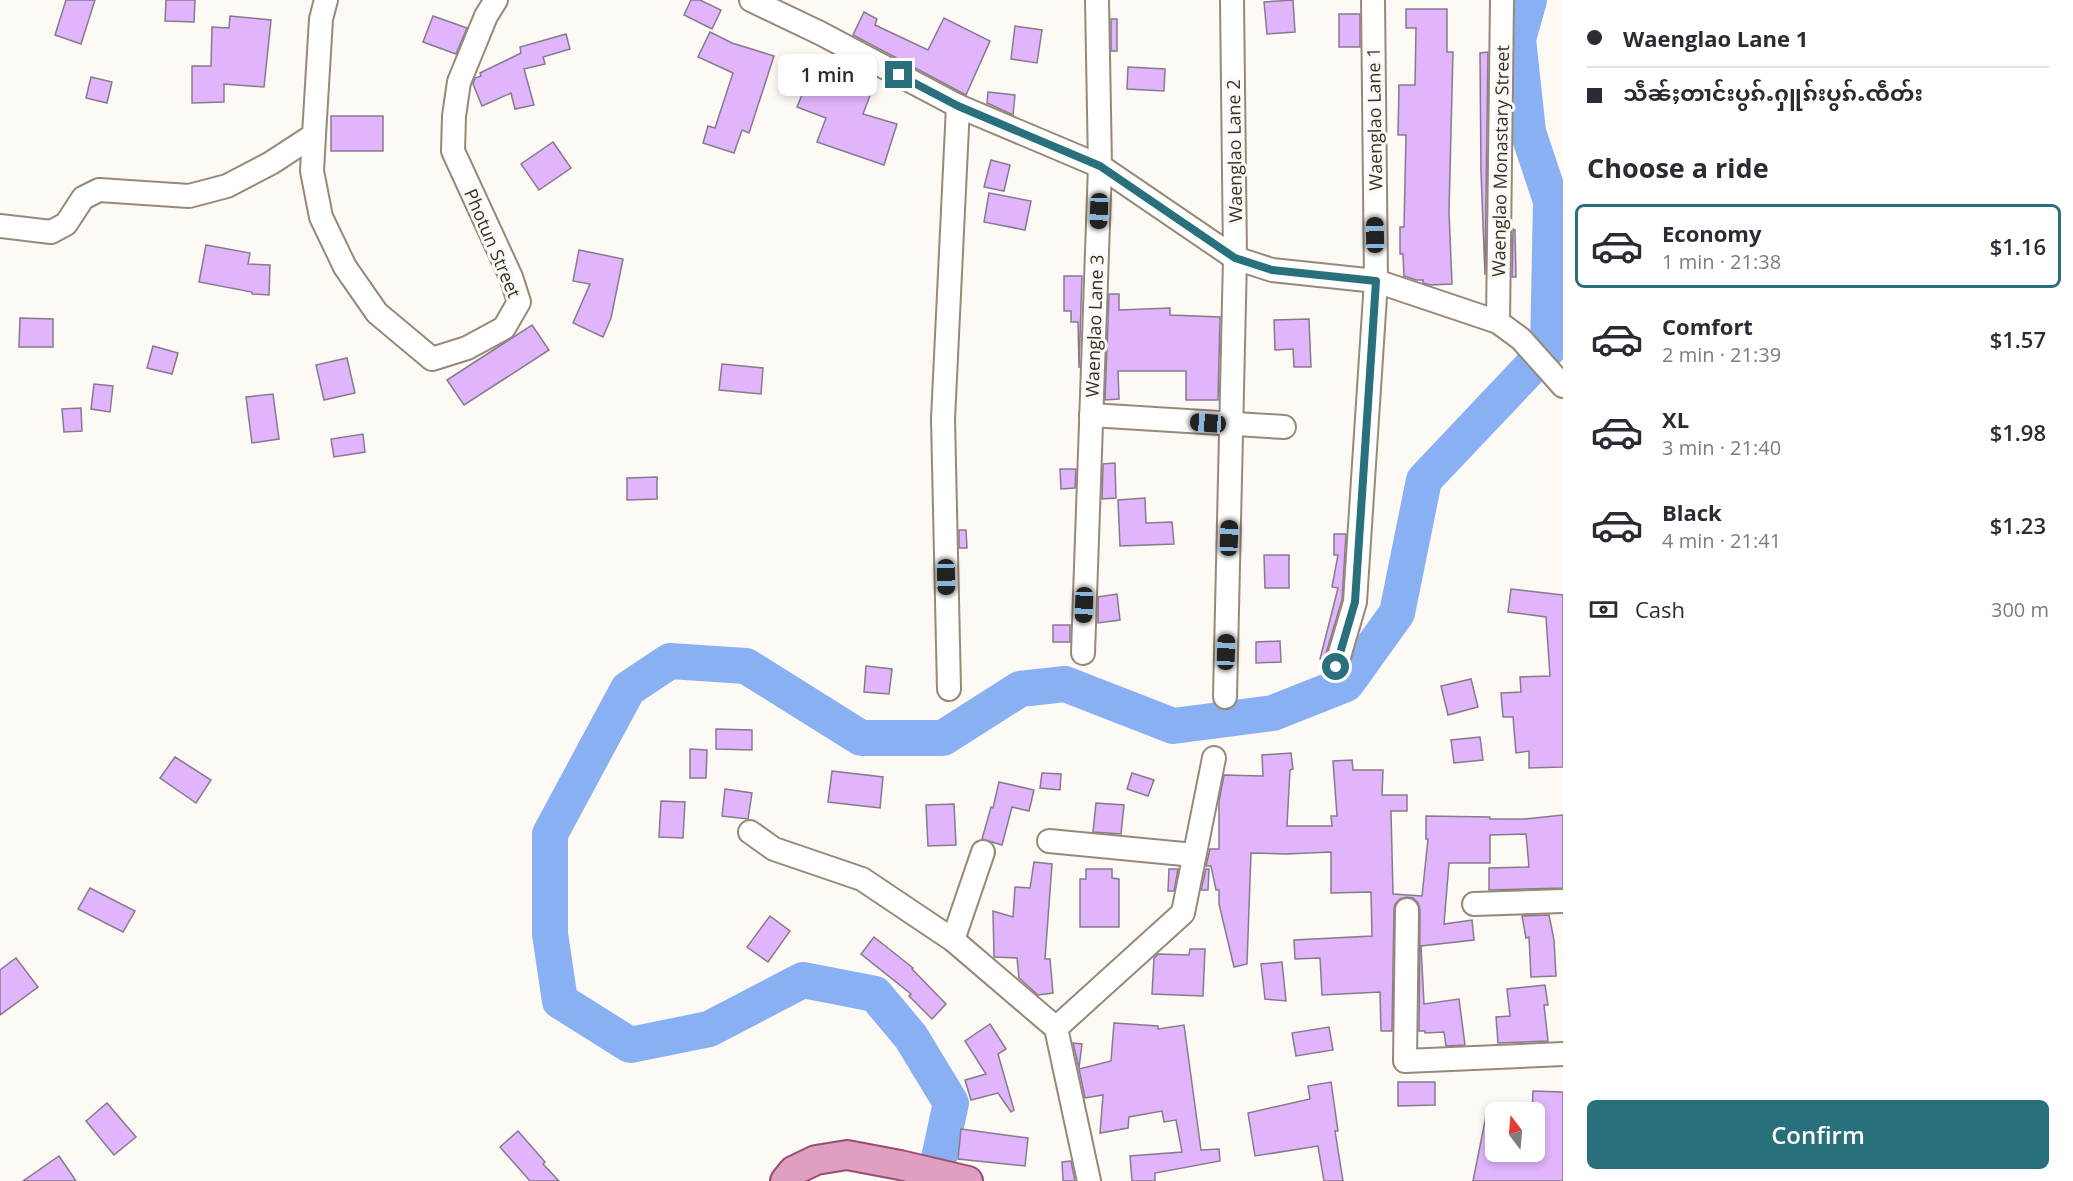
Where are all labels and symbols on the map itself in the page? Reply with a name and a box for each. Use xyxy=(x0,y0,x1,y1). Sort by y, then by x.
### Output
street label: Waenglao Monastary Street xyxy=(1486,45,1514,277)
street label: Waenglao Lane 1 xyxy=(1361,47,1387,191)
callout: 1 min xyxy=(779,54,878,96)
route end xyxy=(885,61,912,88)
street label: Waenglao Lane 2 xyxy=(1221,79,1247,223)
street label: Photun Street xyxy=(459,185,527,301)
car xyxy=(1089,193,1109,229)
car xyxy=(1366,217,1384,253)
street label: Waenglao Lane 3 xyxy=(1080,254,1108,398)
car xyxy=(1189,413,1227,433)
car xyxy=(1219,520,1239,556)
car xyxy=(937,559,955,595)
car xyxy=(1074,587,1094,623)
car xyxy=(1216,634,1236,670)
route start xyxy=(1322,653,1349,680)
north arrow xyxy=(1485,1102,1545,1162)

